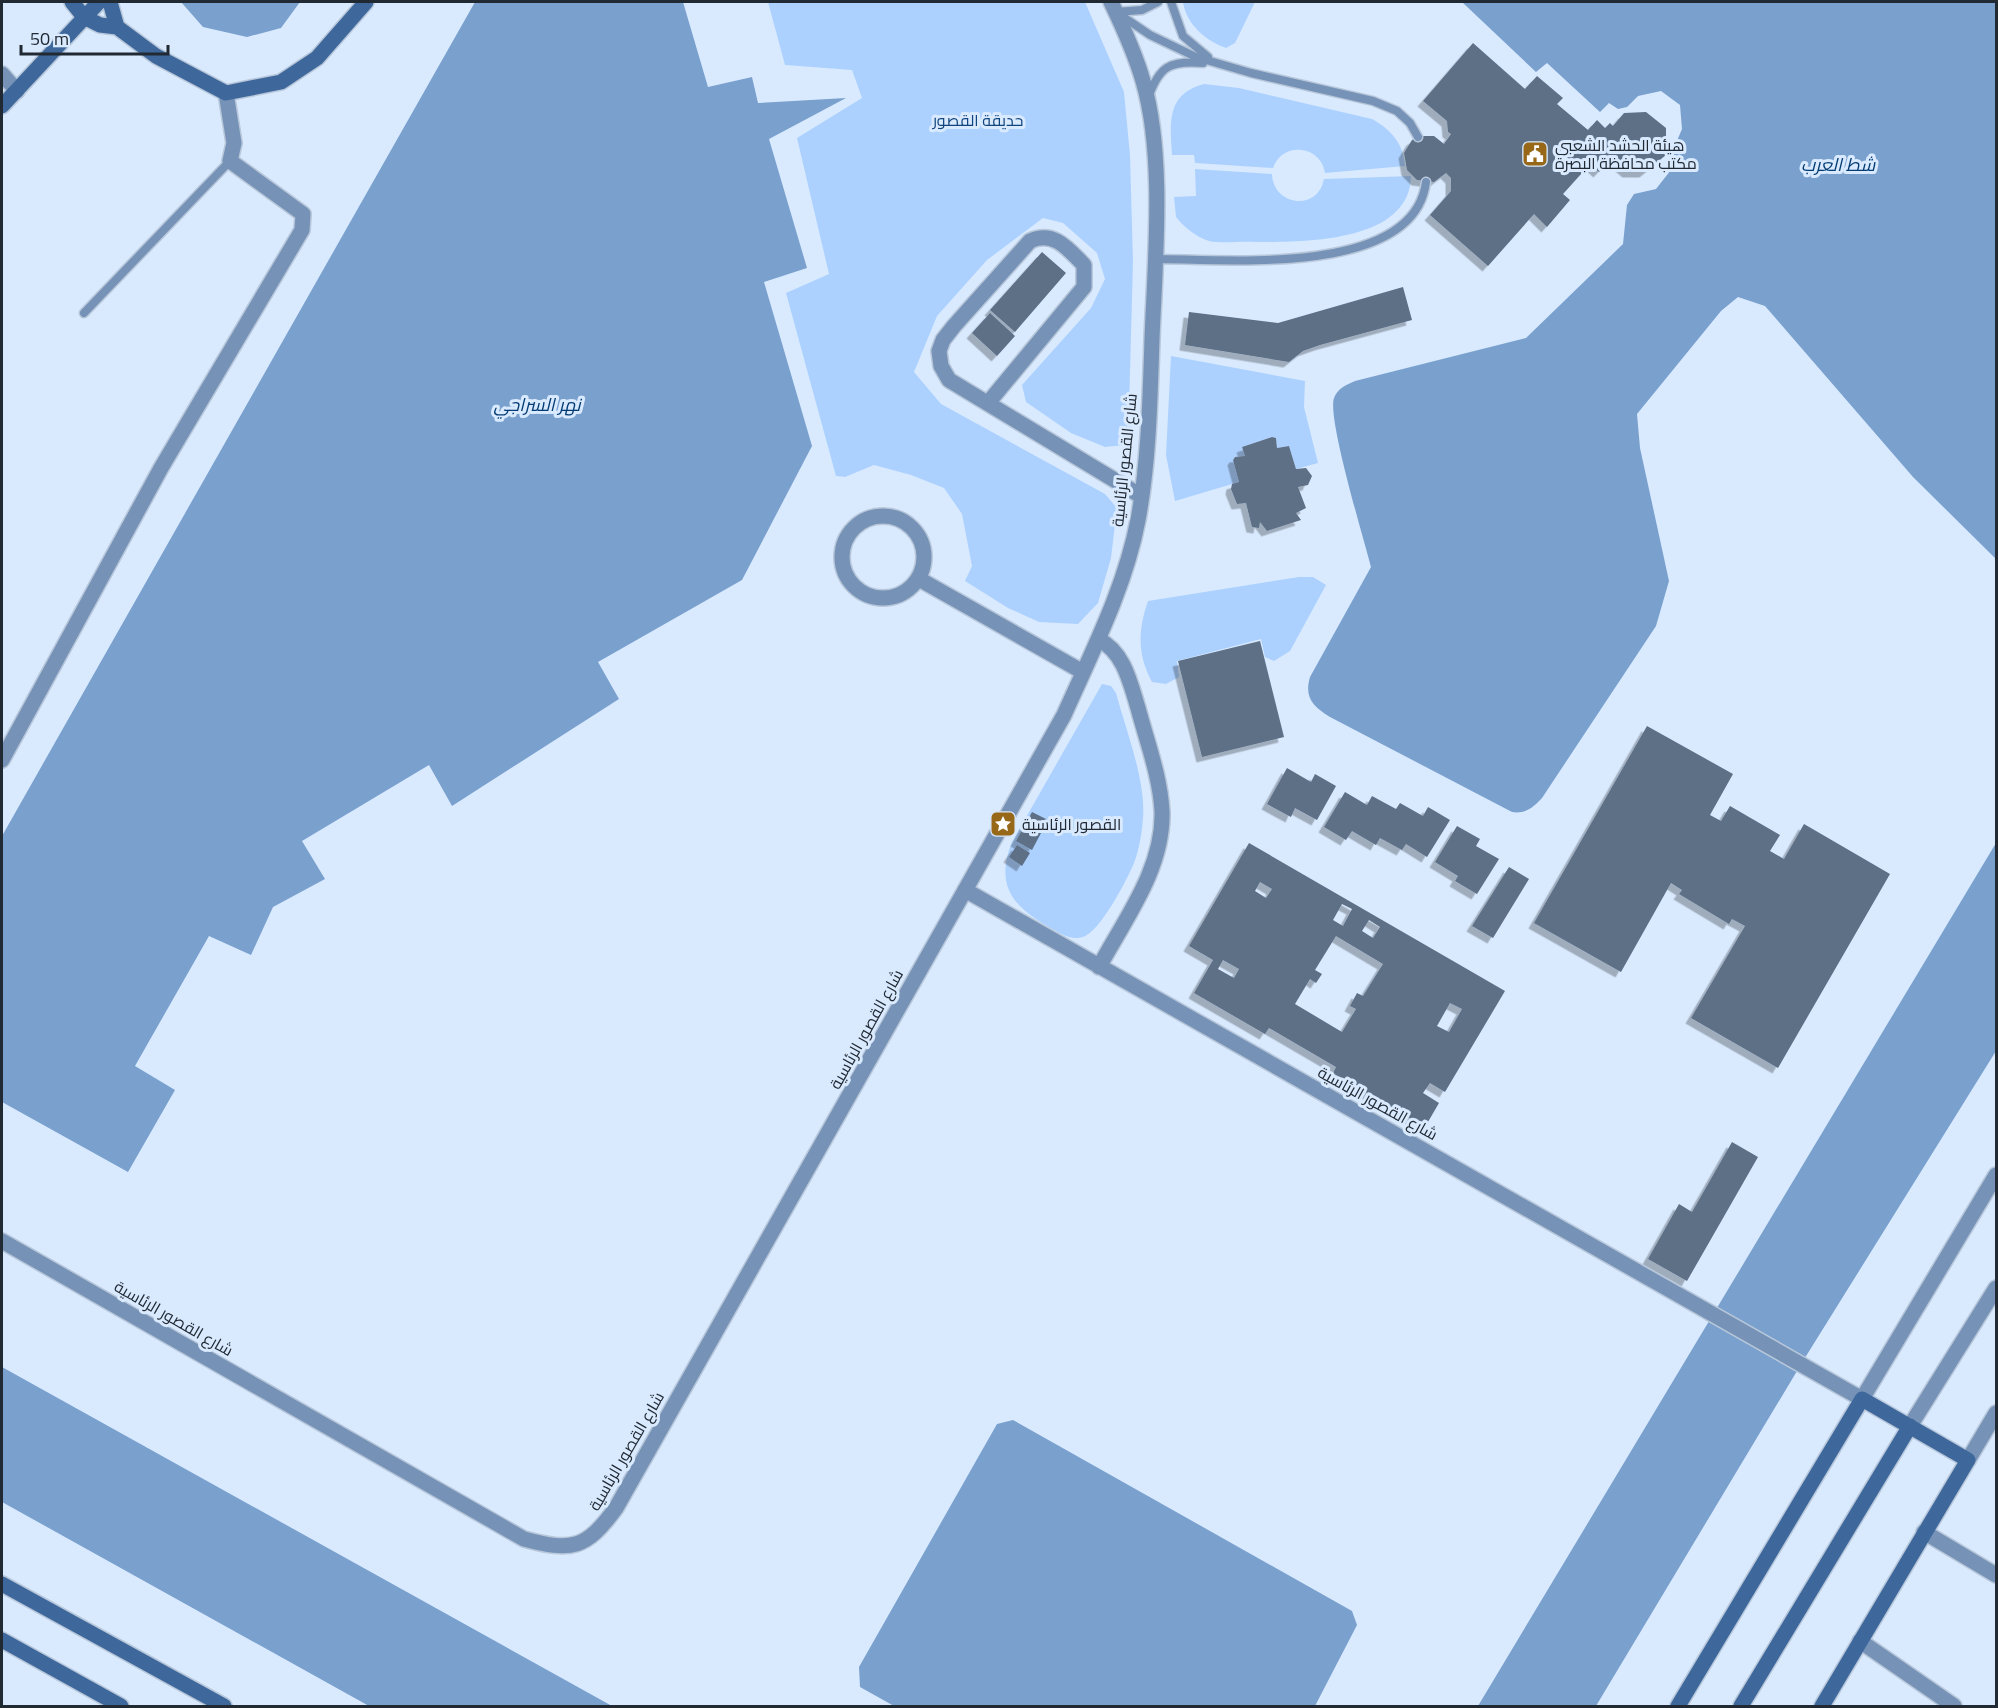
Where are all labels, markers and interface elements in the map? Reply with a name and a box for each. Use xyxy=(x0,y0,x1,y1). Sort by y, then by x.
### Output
scale bar xyxy=(21,18,168,56)
text: 50 m xyxy=(30,25,69,52)
park label: حديقة القصور xyxy=(932,108,1023,132)
place label: هيئة الحشد الشعبي مكتب محافظة البصرة xyxy=(1555,133,1697,175)
public building icon: هيئة الحشد الشعبي مكتب محافظة البصرة xyxy=(1520,139,1550,169)
water label: شط العرب xyxy=(1801,151,1876,178)
water label: نهر السراجي xyxy=(493,391,583,419)
street label: شارع القصور الرئاسية xyxy=(1105,392,1143,528)
place icon: القصور الرئاسية xyxy=(988,809,1018,839)
place label: القصور الرئاسية xyxy=(1022,812,1121,836)
street label: شارع القصور الرئاسية xyxy=(823,965,909,1093)
street label: شارع القصور الرئاسية xyxy=(1314,1060,1442,1146)
street label: شارع القصور الرئاسية xyxy=(110,1274,238,1362)
street label: شارع القصور الرئاسية xyxy=(582,1387,670,1515)

